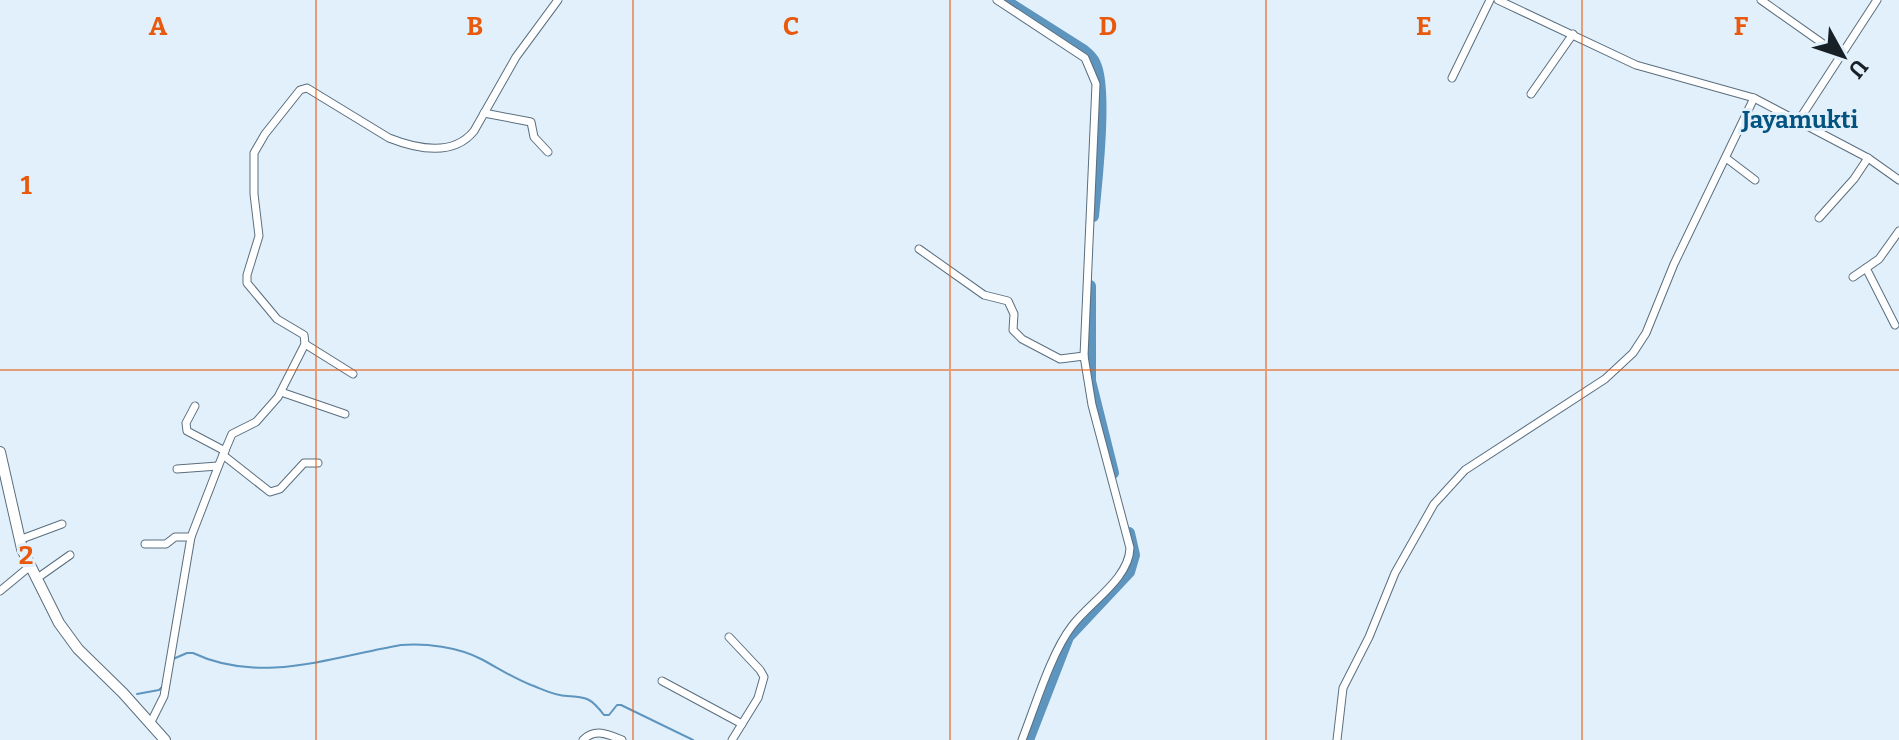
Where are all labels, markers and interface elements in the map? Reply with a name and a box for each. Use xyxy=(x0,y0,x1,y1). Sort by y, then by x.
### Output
text: A xyxy=(149,11,168,42)
text: B xyxy=(467,11,483,42)
text: C xyxy=(783,11,799,42)
text: D xyxy=(1099,11,1117,42)
text: E xyxy=(1416,11,1432,42)
text: F xyxy=(1734,11,1749,42)
north arrow xyxy=(1803,16,1883,96)
text: U xyxy=(1842,54,1874,83)
district label: Jayamukti xyxy=(1740,106,1858,134)
text: 1 xyxy=(20,170,32,201)
text: 2 xyxy=(19,540,33,571)

